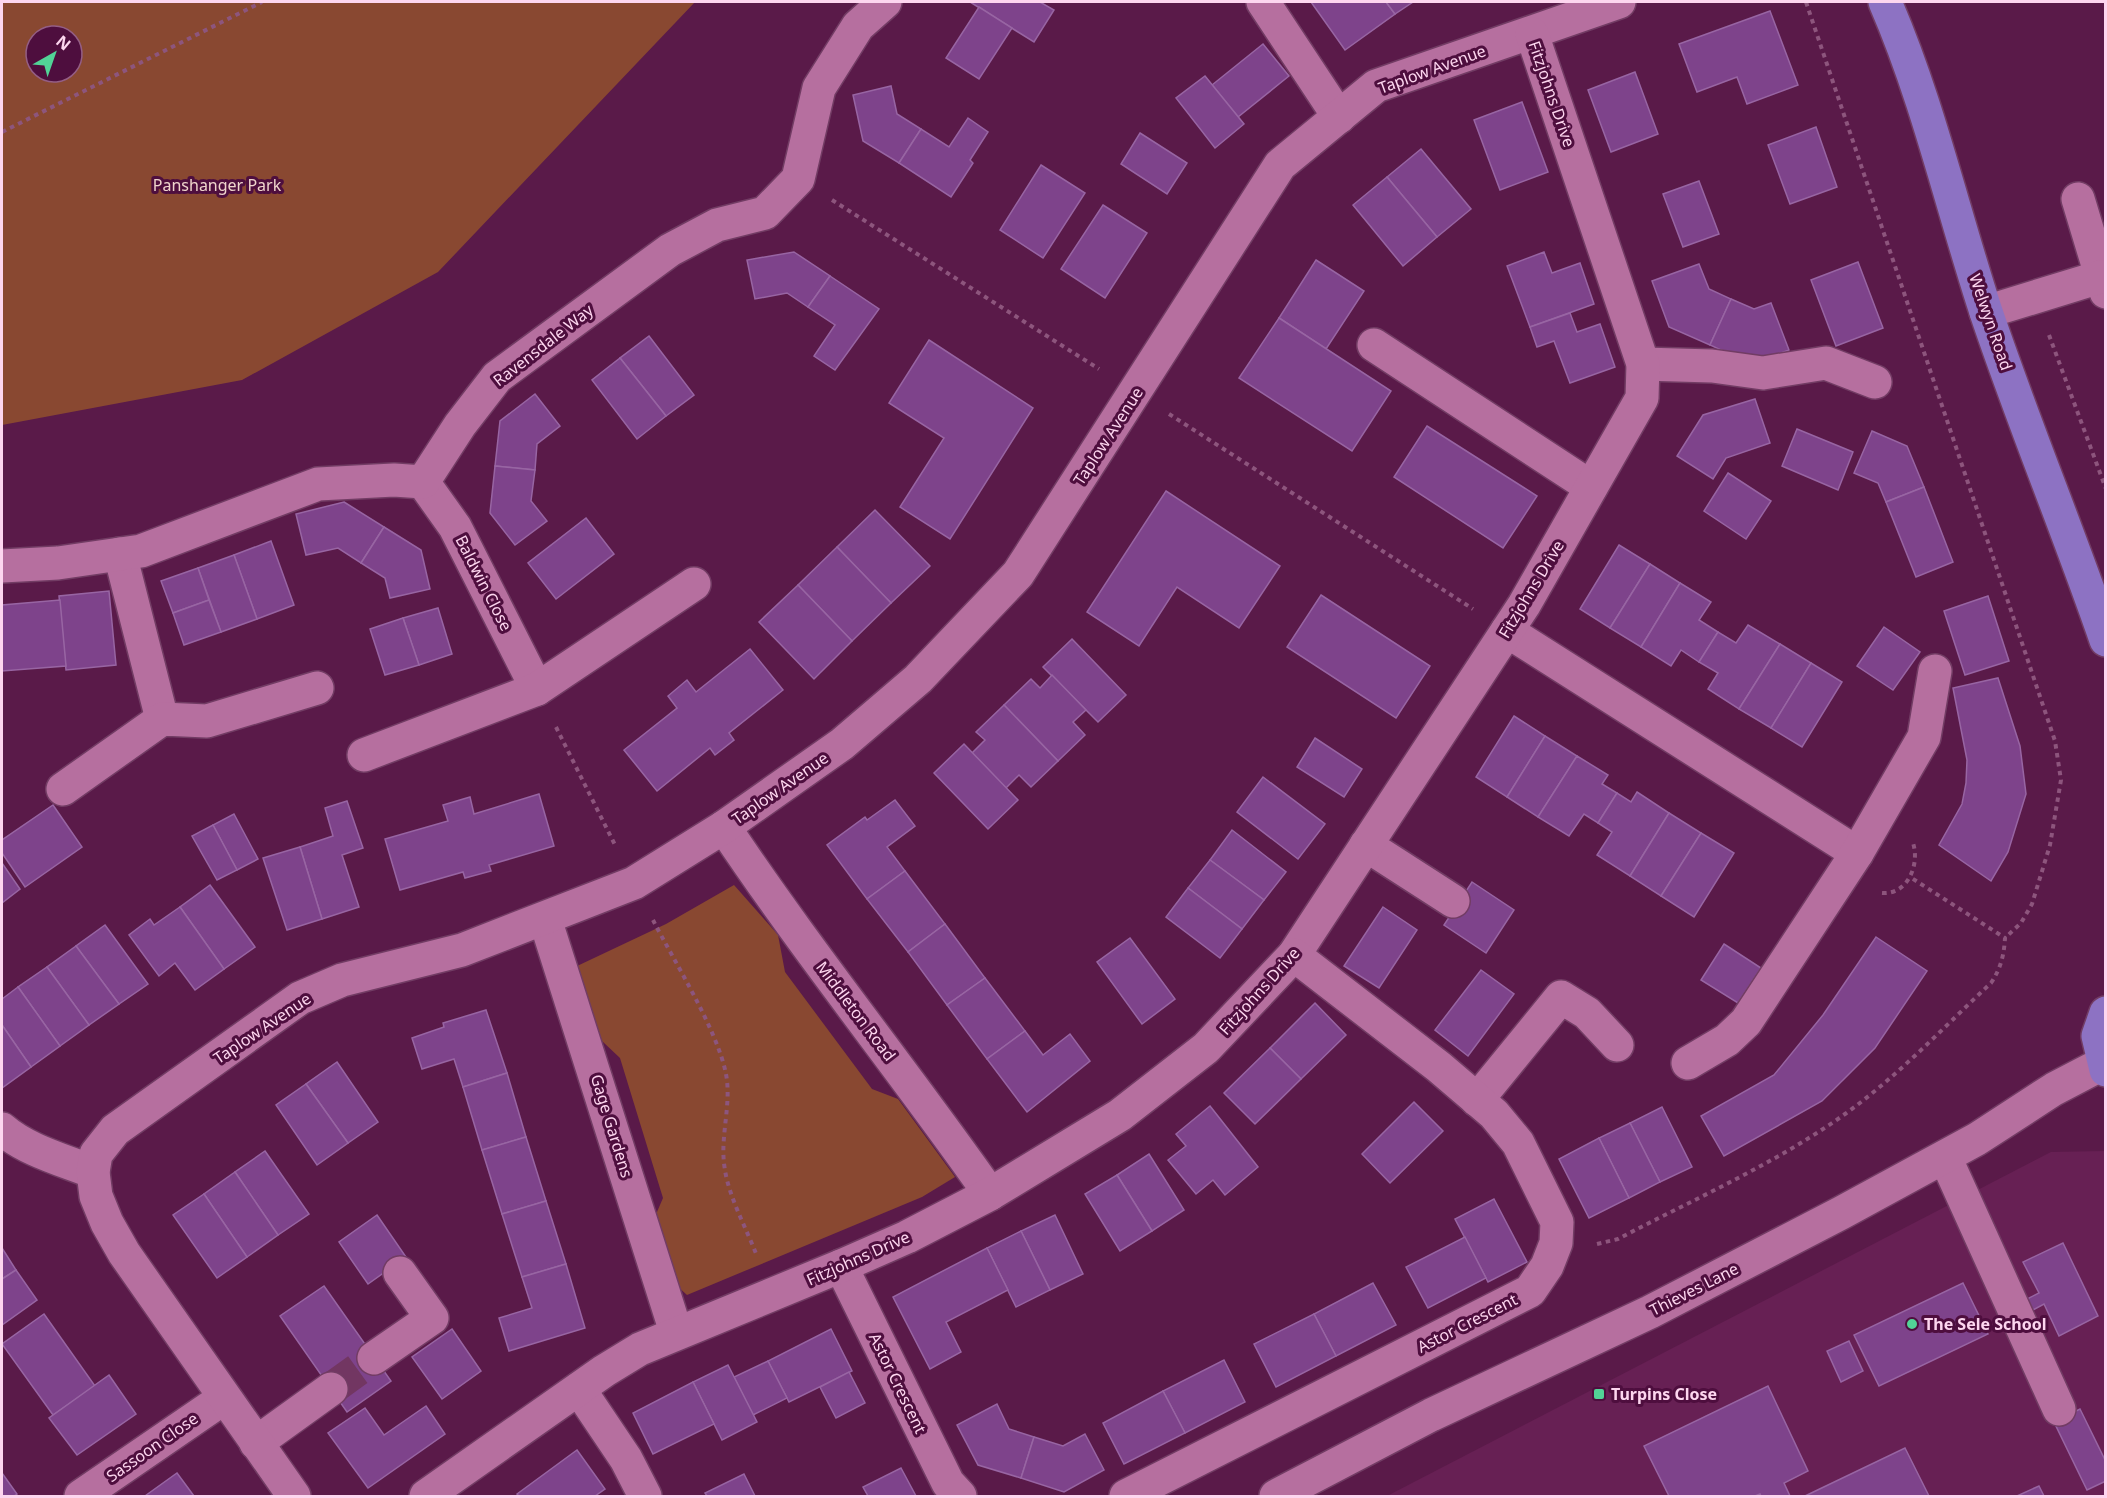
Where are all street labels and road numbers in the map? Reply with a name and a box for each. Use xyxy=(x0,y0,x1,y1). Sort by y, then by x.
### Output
street label: Fitzjohns Drive xyxy=(1524,38,1580,150)
street label: Taplow Avenue xyxy=(1375,39,1489,99)
street label: Welwyn Road xyxy=(1964,271,2018,373)
street label: Ravensdale Way xyxy=(488,298,598,391)
street label: Taplow Avenue xyxy=(1068,383,1148,489)
street label: Baldwin Close xyxy=(450,531,518,635)
street label: Fitzjohns Drive xyxy=(1493,536,1569,642)
street label: Taplow Avenue xyxy=(727,747,833,829)
street label: Fitzjohns Drive xyxy=(1214,942,1304,1040)
street label: Middleton Road xyxy=(811,957,901,1065)
street label: Taplow Avenue xyxy=(209,987,315,1069)
street label: Gage Gardens xyxy=(586,1072,638,1180)
street label: Fitzjohns Drive xyxy=(803,1225,913,1291)
street label: Thieves Lane xyxy=(1646,1257,1742,1321)
street label: Astor Crescent xyxy=(1413,1288,1521,1358)
street label: Astor Crescent xyxy=(864,1329,932,1437)
street label: Sassoon Close xyxy=(102,1407,202,1487)

